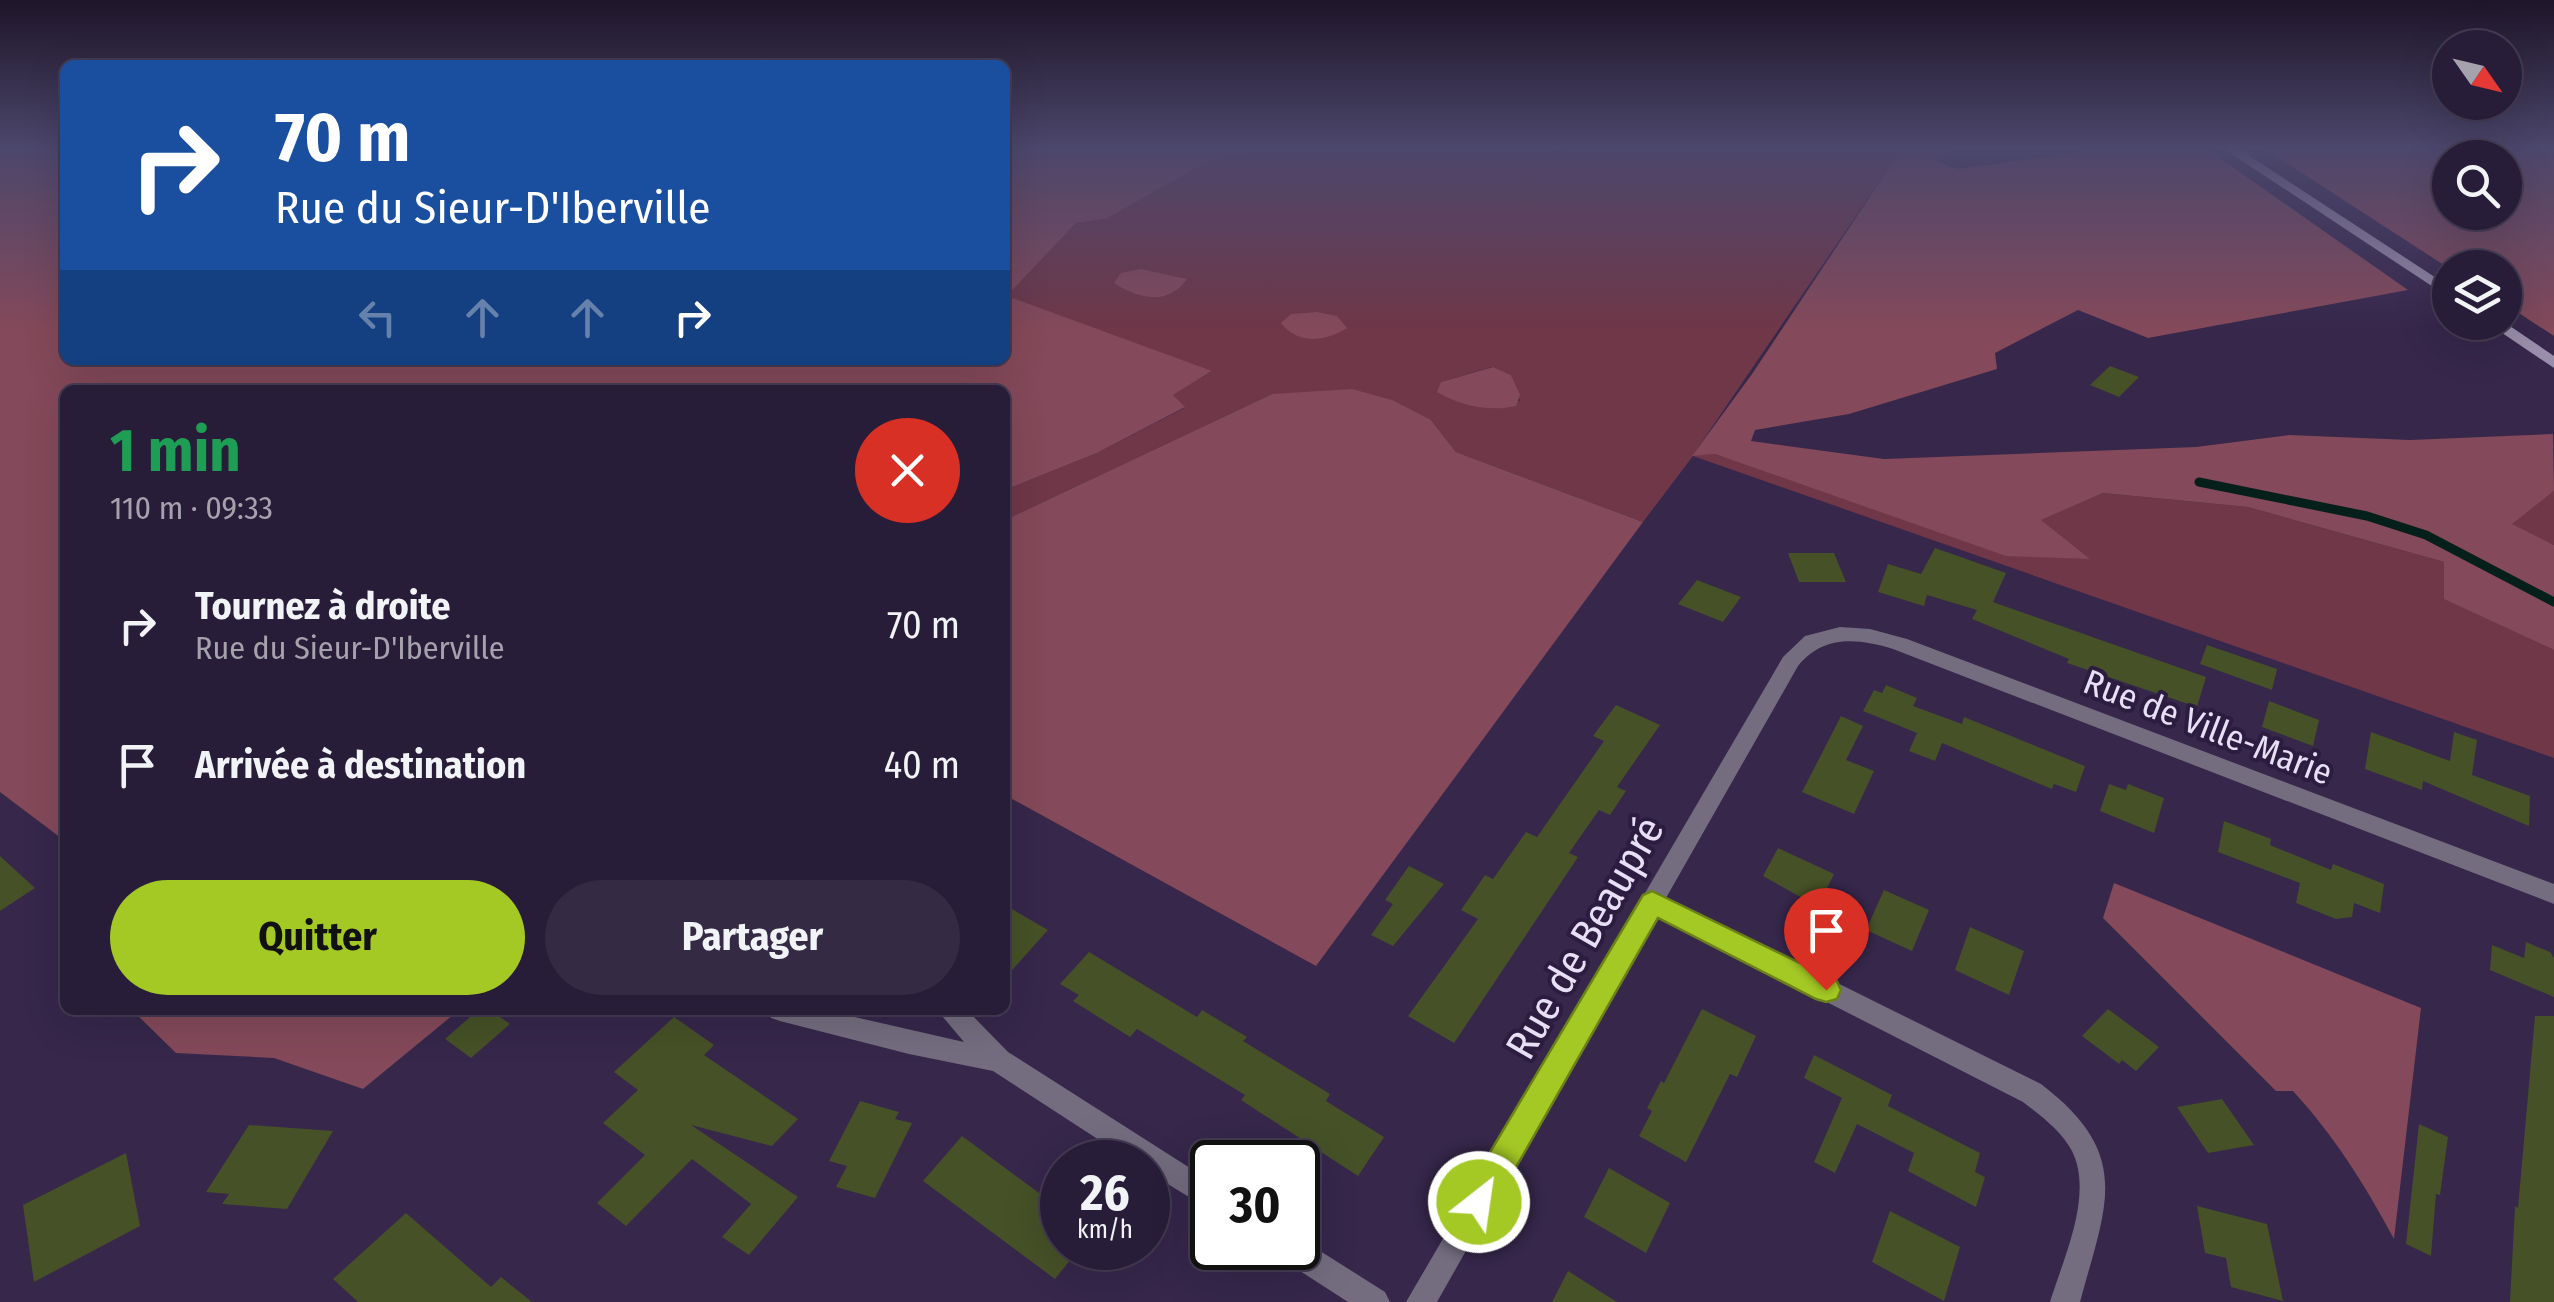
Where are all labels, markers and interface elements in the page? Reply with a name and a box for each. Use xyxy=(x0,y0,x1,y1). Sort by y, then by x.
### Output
north arrow xyxy=(2432,30,2522,120)
map controls xyxy=(2432,30,2522,340)
text: 70 m xyxy=(275,96,410,180)
icon: right xyxy=(110,100,240,230)
button: search xyxy=(2432,140,2522,230)
text: Rue du Sieur-D'Iberville xyxy=(275,181,710,235)
button: layers xyxy=(2432,250,2522,340)
icon: left xyxy=(350,290,405,345)
icon: ahead xyxy=(455,290,510,345)
icon: ahead xyxy=(560,290,615,345)
icon: right xyxy=(665,290,720,345)
text: 1 min xyxy=(110,415,241,487)
button: close xyxy=(855,418,960,523)
text: 110 m · 09:33 xyxy=(110,489,273,527)
text: Tournez à droite xyxy=(195,583,451,629)
icon: right xyxy=(110,598,165,653)
text: 70 m xyxy=(887,602,960,648)
text: Rue du Sieur-D'Iberville xyxy=(195,629,505,667)
street label: Rue de Ville-Marie xyxy=(2078,660,2338,794)
icon: arrive xyxy=(110,738,165,793)
text: Arrivée à destination xyxy=(195,742,526,788)
text: 40 m xyxy=(884,742,960,788)
street label: Rue de Beaupré xyxy=(1496,808,1674,1068)
button: Quitter xyxy=(110,880,525,995)
button: Partager xyxy=(545,880,960,995)
pin xyxy=(1784,888,1869,991)
icon: arrive xyxy=(1799,903,1854,958)
speed limit sign: 30 xyxy=(1190,1140,1320,1270)
position arrow xyxy=(1427,1150,1531,1254)
text: 26 xyxy=(1080,1163,1130,1223)
text: km/h xyxy=(1077,1215,1133,1245)

